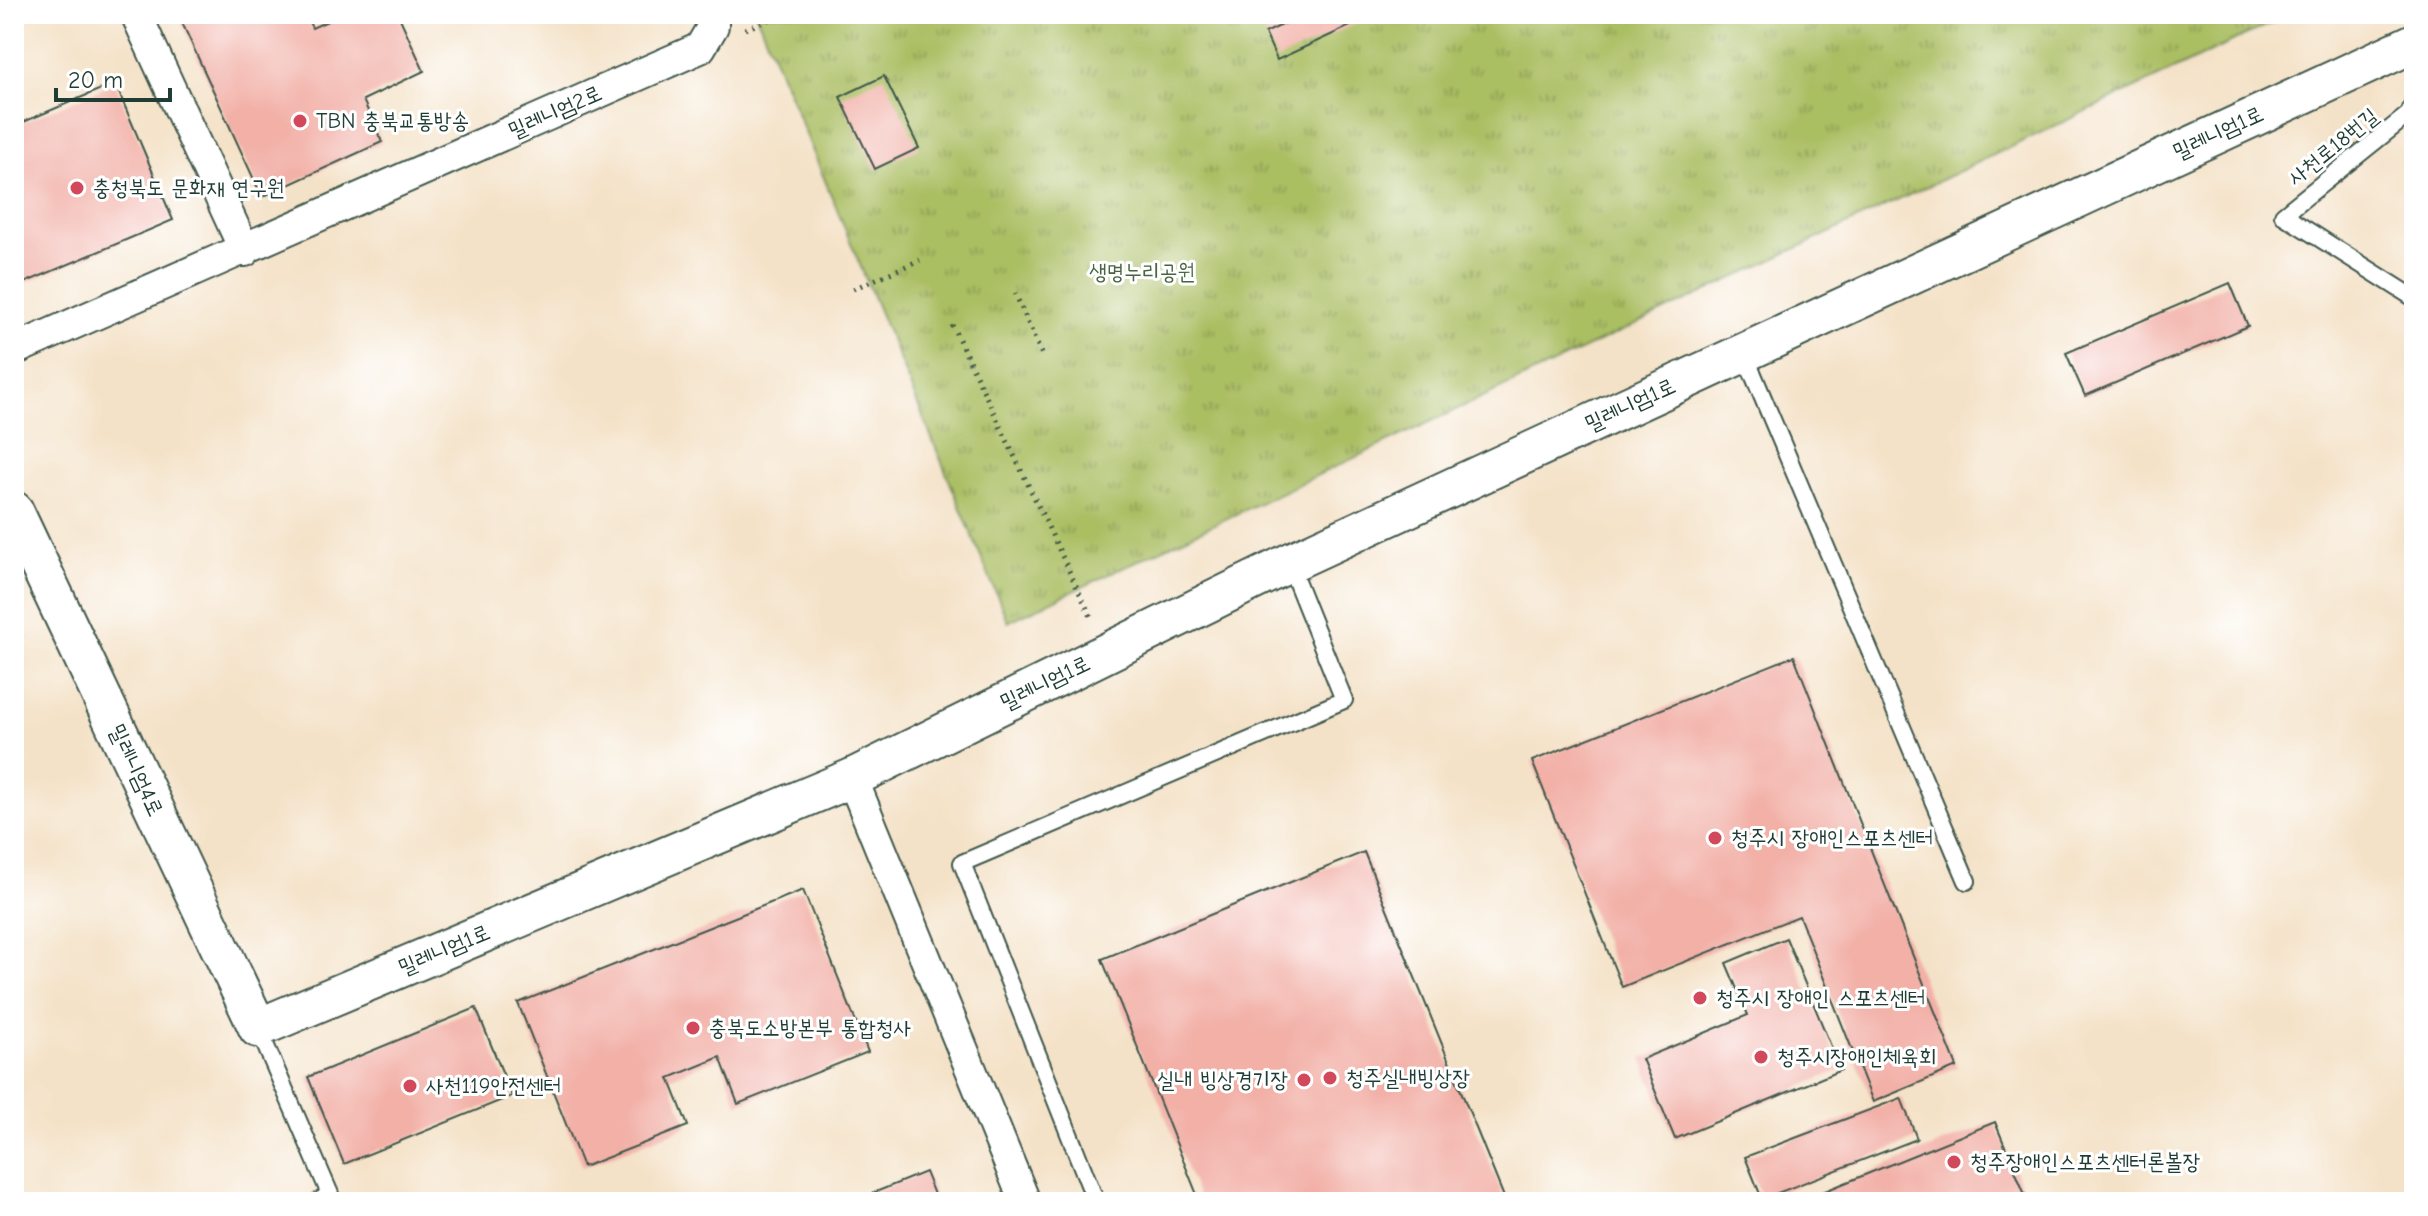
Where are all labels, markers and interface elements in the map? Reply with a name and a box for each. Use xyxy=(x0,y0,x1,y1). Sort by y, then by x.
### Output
scale bar xyxy=(56,52,170,102)
text: 20 m xyxy=(68,66,123,94)
street label: 밀레니엄2로 xyxy=(504,80,606,144)
street label: 밀레니엄1로 xyxy=(2168,101,2268,165)
street label: 사천로18번길 xyxy=(2283,103,2384,191)
place label: TBN 충북교통방송 xyxy=(316,108,469,134)
marker: TBN 충북교통방송 xyxy=(291,112,309,130)
place label: 충청북도 문화재 연구원 xyxy=(93,175,285,201)
marker: 충청북도 문화재 연구원 xyxy=(68,179,86,197)
park label: 생명누리공원 xyxy=(1089,259,1195,285)
street label: 밀레니엄1로 xyxy=(1580,373,1680,437)
street label: 밀레니엄1로 xyxy=(996,650,1094,716)
street label: 밀레니엄4로 xyxy=(103,720,169,820)
place label: 청주시 장애인스포츠센터 xyxy=(1731,825,1933,851)
marker: 청주시 장애인스포츠센터 xyxy=(1706,829,1724,847)
street label: 밀레니엄1로 xyxy=(394,919,494,981)
place label: 청주시 장애인 스포츠센터 xyxy=(1716,985,1925,1011)
marker: 청주시 장애인 스포츠센터 xyxy=(1691,989,1709,1007)
place label: 충북도소방본부 통합청사 xyxy=(709,1015,911,1041)
marker: 충북도소방본부 통합청사 xyxy=(684,1019,702,1037)
place label: 청주시장애인체육회 xyxy=(1777,1044,1936,1070)
marker: 청주시장애인체육회 xyxy=(1752,1048,1770,1066)
place label: 청주실내빙상장 xyxy=(1346,1065,1470,1091)
place label: 실내 빙상경기장 xyxy=(1157,1067,1288,1093)
marker: 청주실내빙상장 xyxy=(1321,1069,1339,1087)
marker: 실내 빙상경기장 xyxy=(1295,1071,1313,1089)
place label: 사천119안전센터 xyxy=(426,1073,561,1099)
marker: 사천119안전센터 xyxy=(401,1077,419,1095)
place label: 청주장애인스포츠센터론볼장 xyxy=(1970,1149,2200,1175)
marker: 청주장애인스포츠센터론볼장 xyxy=(1945,1153,1963,1171)

